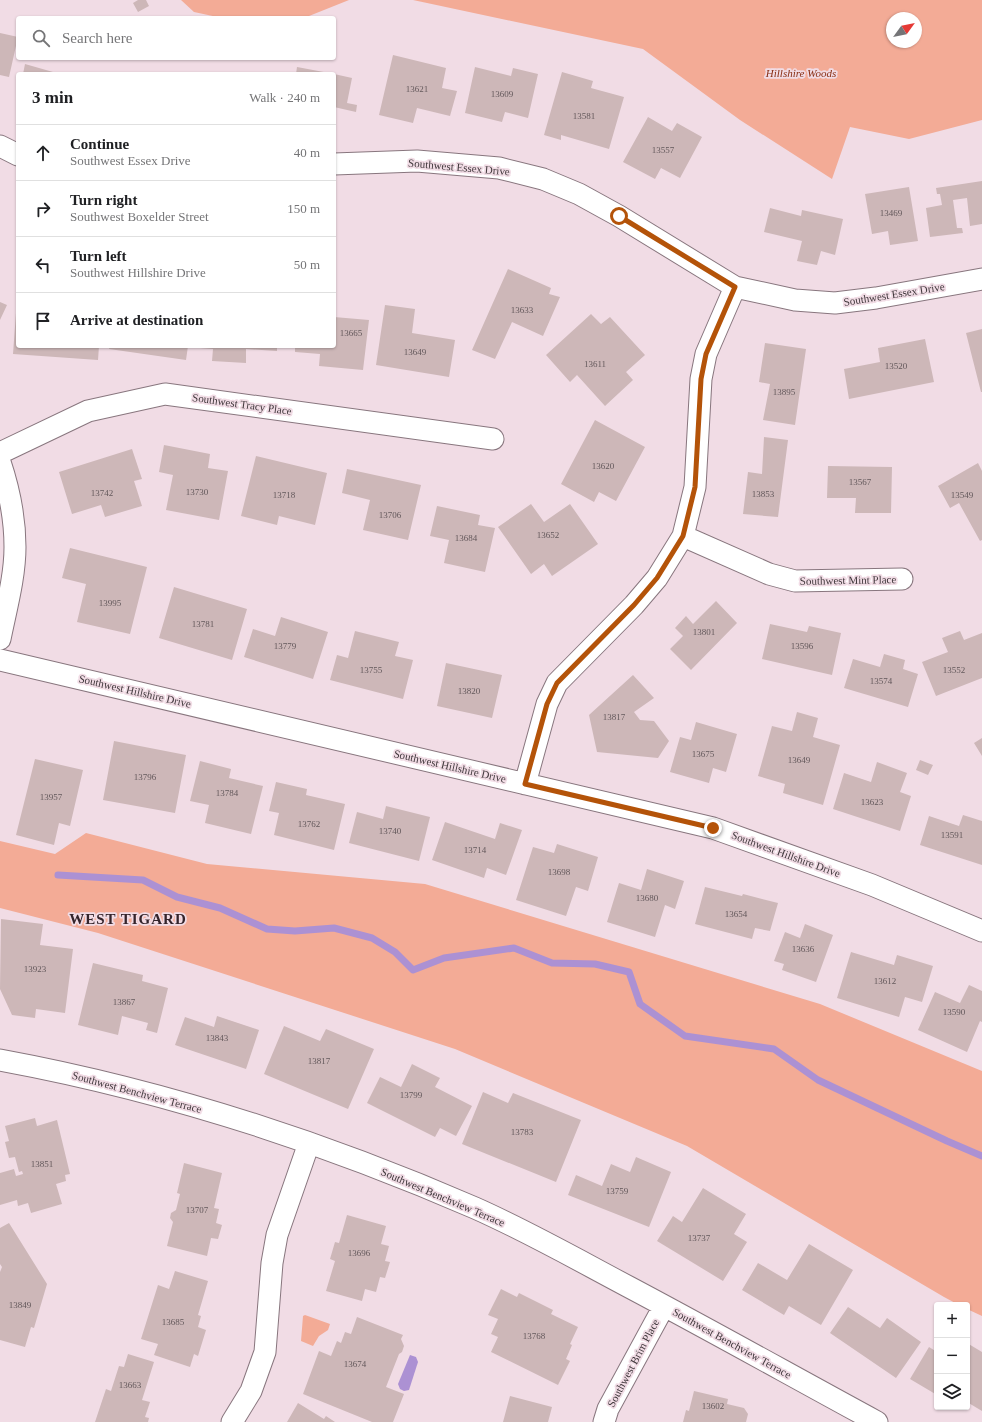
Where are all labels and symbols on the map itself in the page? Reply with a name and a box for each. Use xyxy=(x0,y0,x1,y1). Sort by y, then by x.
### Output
north arrow xyxy=(886,12,922,48)
park label: Hillshire Woods xyxy=(765,67,836,79)
house number: 13621 xyxy=(406,84,428,94)
house number: 13609 xyxy=(491,89,514,99)
house number: 13581 xyxy=(573,111,595,121)
house number: 13557 xyxy=(652,145,675,155)
street label: Southwest Essex Drive xyxy=(408,157,510,177)
route start xyxy=(610,207,628,225)
house number: 13469 xyxy=(880,208,903,218)
street label: Southwest Essex Drive xyxy=(843,280,945,308)
house number: 13633 xyxy=(511,305,534,315)
house number: 13665 xyxy=(340,328,363,338)
house number: 13649 xyxy=(404,347,427,357)
house number: 13611 xyxy=(584,359,606,369)
house number: 13520 xyxy=(885,361,908,371)
house number: 13895 xyxy=(773,387,796,397)
street label: Southwest Tracy Place xyxy=(192,391,293,417)
house number: 13620 xyxy=(592,461,615,471)
house number: 13567 xyxy=(849,477,872,487)
house number: 13730 xyxy=(186,487,209,497)
house number: 13742 xyxy=(91,488,113,498)
house number: 13853 xyxy=(752,489,775,499)
house number: 13718 xyxy=(273,490,296,500)
house number: 13549 xyxy=(951,490,974,500)
house number: 13706 xyxy=(379,510,402,520)
house number: 13652 xyxy=(537,530,559,540)
house number: 13684 xyxy=(455,533,478,543)
street label: Southwest Mint Place xyxy=(800,573,896,587)
house number: 13995 xyxy=(99,598,122,608)
house number: 13781 xyxy=(192,619,214,629)
house number: 13801 xyxy=(693,627,715,637)
house number: 13779 xyxy=(274,641,297,651)
house number: 13596 xyxy=(791,641,814,651)
house number: 13755 xyxy=(360,665,383,675)
house number: 13552 xyxy=(943,665,965,675)
street label: Southwest Hillshire Drive xyxy=(78,672,192,710)
house number: 13574 xyxy=(870,676,893,686)
house number: 13820 xyxy=(458,686,481,696)
house number: 13817 xyxy=(603,712,626,722)
street label: Southwest Hillshire Drive xyxy=(393,747,507,785)
house number: 13675 xyxy=(692,749,715,759)
house number: 13649 xyxy=(788,755,811,765)
house number: 13796 xyxy=(134,772,157,782)
house number: 13784 xyxy=(216,788,239,798)
house number: 13957 xyxy=(40,792,63,802)
house number: 13623 xyxy=(861,797,884,807)
house number: 13762 xyxy=(298,819,320,829)
route end xyxy=(704,819,722,837)
house number: 13740 xyxy=(379,826,402,836)
street label: Southwest Hillshire Drive xyxy=(730,829,842,879)
house number: 13591 xyxy=(941,830,963,840)
house number: 13714 xyxy=(464,845,487,855)
house number: 13698 xyxy=(548,867,571,877)
house number: 13680 xyxy=(636,893,659,903)
house number: 13654 xyxy=(725,909,748,919)
district label: WEST TIGARD xyxy=(69,911,187,927)
house number: 13636 xyxy=(792,944,815,954)
house number: 13923 xyxy=(24,964,47,974)
house number: 13612 xyxy=(874,976,896,986)
house number: 13867 xyxy=(113,997,136,1007)
house number: 13590 xyxy=(943,1007,966,1017)
house number: 13843 xyxy=(206,1033,229,1043)
house number: 13817 xyxy=(308,1056,331,1066)
street label: Southwest Benchview Terrace xyxy=(71,1069,203,1115)
house number: 13799 xyxy=(400,1090,423,1100)
house number: 13783 xyxy=(511,1127,534,1137)
house number: 13851 xyxy=(31,1159,53,1169)
street label: Southwest Benchview Terrace xyxy=(379,1165,507,1229)
house number: 13759 xyxy=(606,1186,629,1196)
house number: 13707 xyxy=(186,1205,209,1215)
house number: 13737 xyxy=(688,1233,711,1243)
house number: 13696 xyxy=(348,1248,371,1258)
house number: 13849 xyxy=(9,1300,32,1310)
street label: Southwest Benchview Terrace xyxy=(671,1305,793,1381)
house number: 13685 xyxy=(162,1317,185,1327)
street label: Southwest Brim Place xyxy=(605,1317,661,1409)
house number: 13768 xyxy=(523,1331,546,1341)
house number: 13674 xyxy=(344,1359,367,1369)
house number: 13663 xyxy=(119,1380,142,1390)
house number: 13602 xyxy=(702,1401,724,1411)

